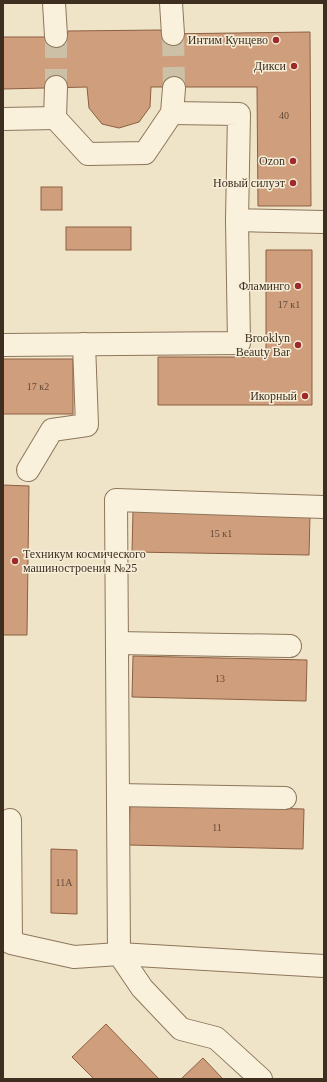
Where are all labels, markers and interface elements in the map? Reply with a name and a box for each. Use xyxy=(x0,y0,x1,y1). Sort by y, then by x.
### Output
place label: Интим Кунцево xyxy=(188,33,268,47)
marker: Интим Кунцево xyxy=(271,35,281,45)
place label: Дикси xyxy=(254,59,287,73)
marker: Дикси xyxy=(289,61,299,71)
house number: 40 xyxy=(279,110,289,121)
place label: Ozon xyxy=(259,154,285,168)
marker: Ozon xyxy=(288,156,298,166)
place label: Новый силуэт xyxy=(213,176,286,190)
marker: Новый силуэт xyxy=(288,178,298,188)
place label: Фламинго xyxy=(239,279,290,293)
marker: Фламинго xyxy=(293,281,303,291)
house number: 17 к1 xyxy=(278,299,300,310)
place label: Brooklyn Beauty Bar xyxy=(236,331,290,359)
marker: Brooklyn Beauty Bar xyxy=(293,340,303,350)
house number: 17 к2 xyxy=(27,381,49,392)
place label: Икорный xyxy=(250,389,298,403)
marker: Икорный xyxy=(300,391,310,401)
house number: 15 к1 xyxy=(210,528,232,539)
place label: Техникум космического машиностроения №25 xyxy=(23,547,146,575)
marker: Техникум космического машиностроения №25 xyxy=(10,556,20,566)
house number: 13 xyxy=(215,673,225,684)
house number: 11 xyxy=(212,822,222,833)
house number: 11А xyxy=(56,877,73,888)

